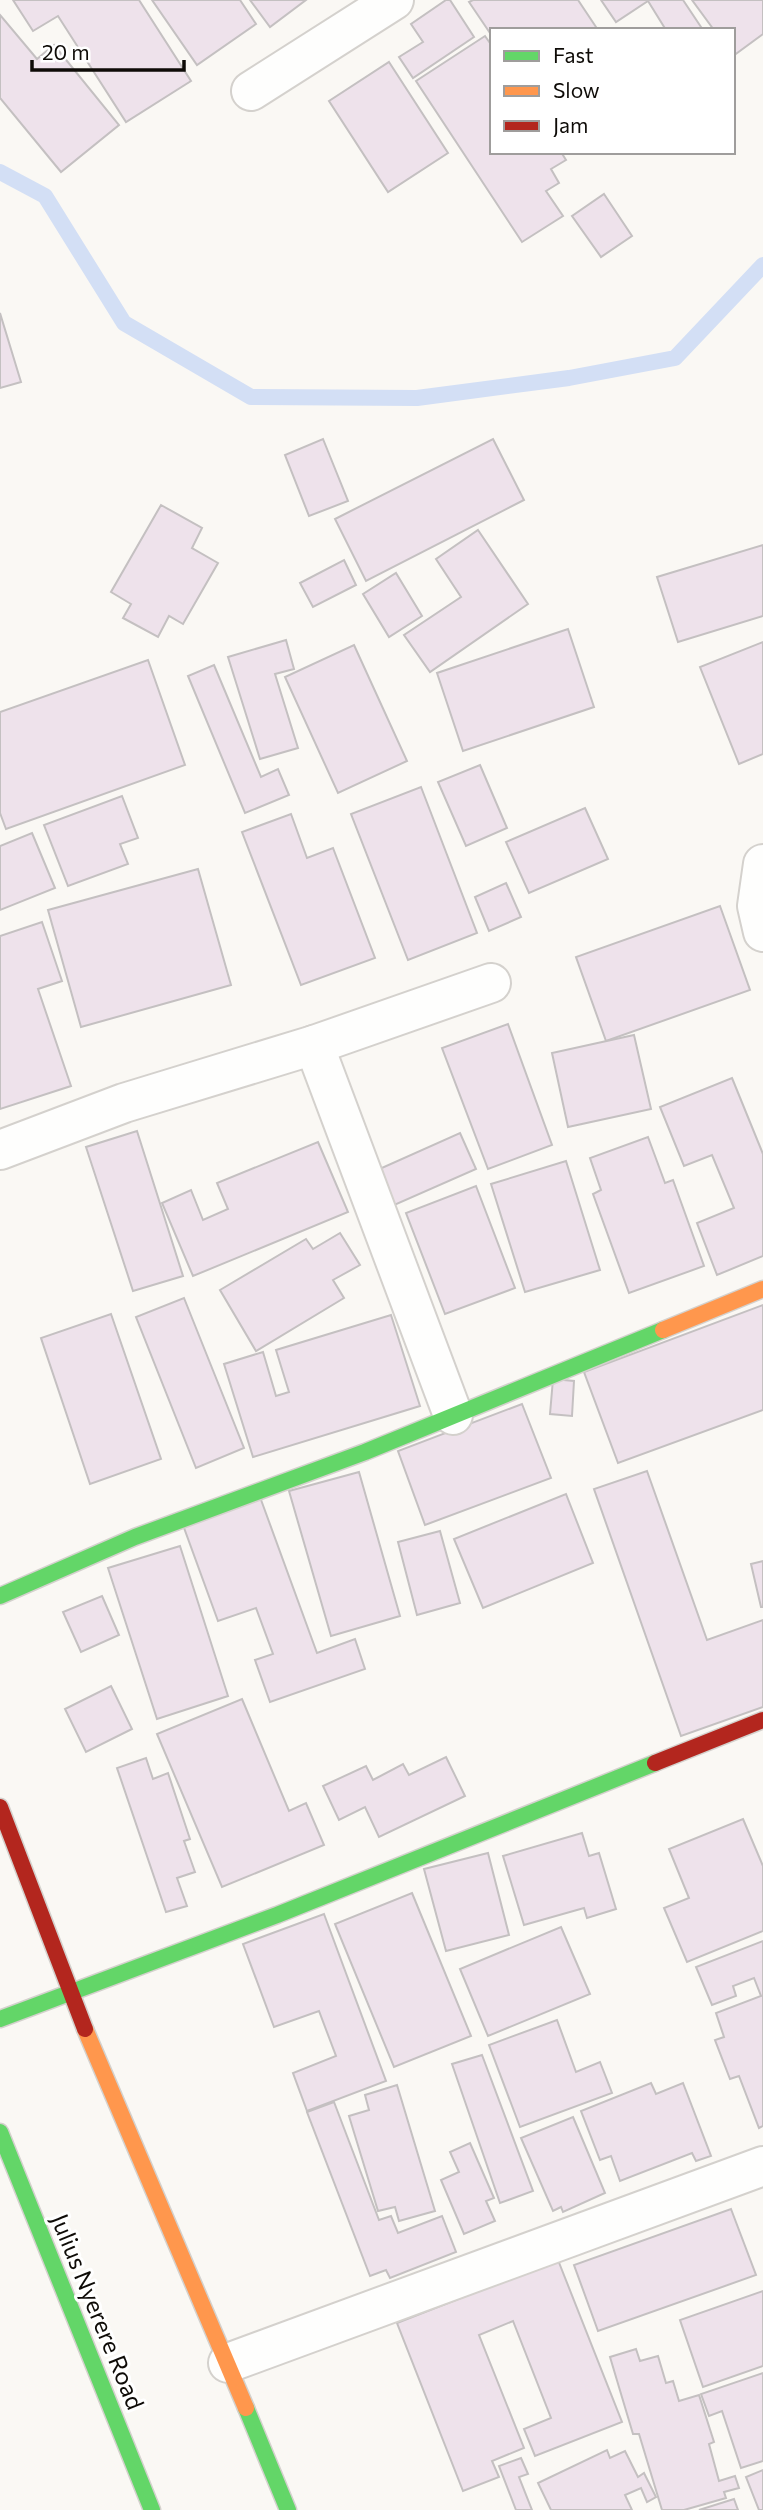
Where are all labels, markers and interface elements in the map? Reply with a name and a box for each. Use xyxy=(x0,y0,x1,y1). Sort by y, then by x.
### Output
scale bar xyxy=(32,28,184,72)
legend xyxy=(490,28,735,154)
text: 20 m xyxy=(42,39,90,64)
text: Fast xyxy=(553,42,594,67)
text: Slow xyxy=(553,77,600,102)
text: Jam xyxy=(553,112,588,137)
street label: Julius Nyerere Road xyxy=(46,2209,151,2414)

